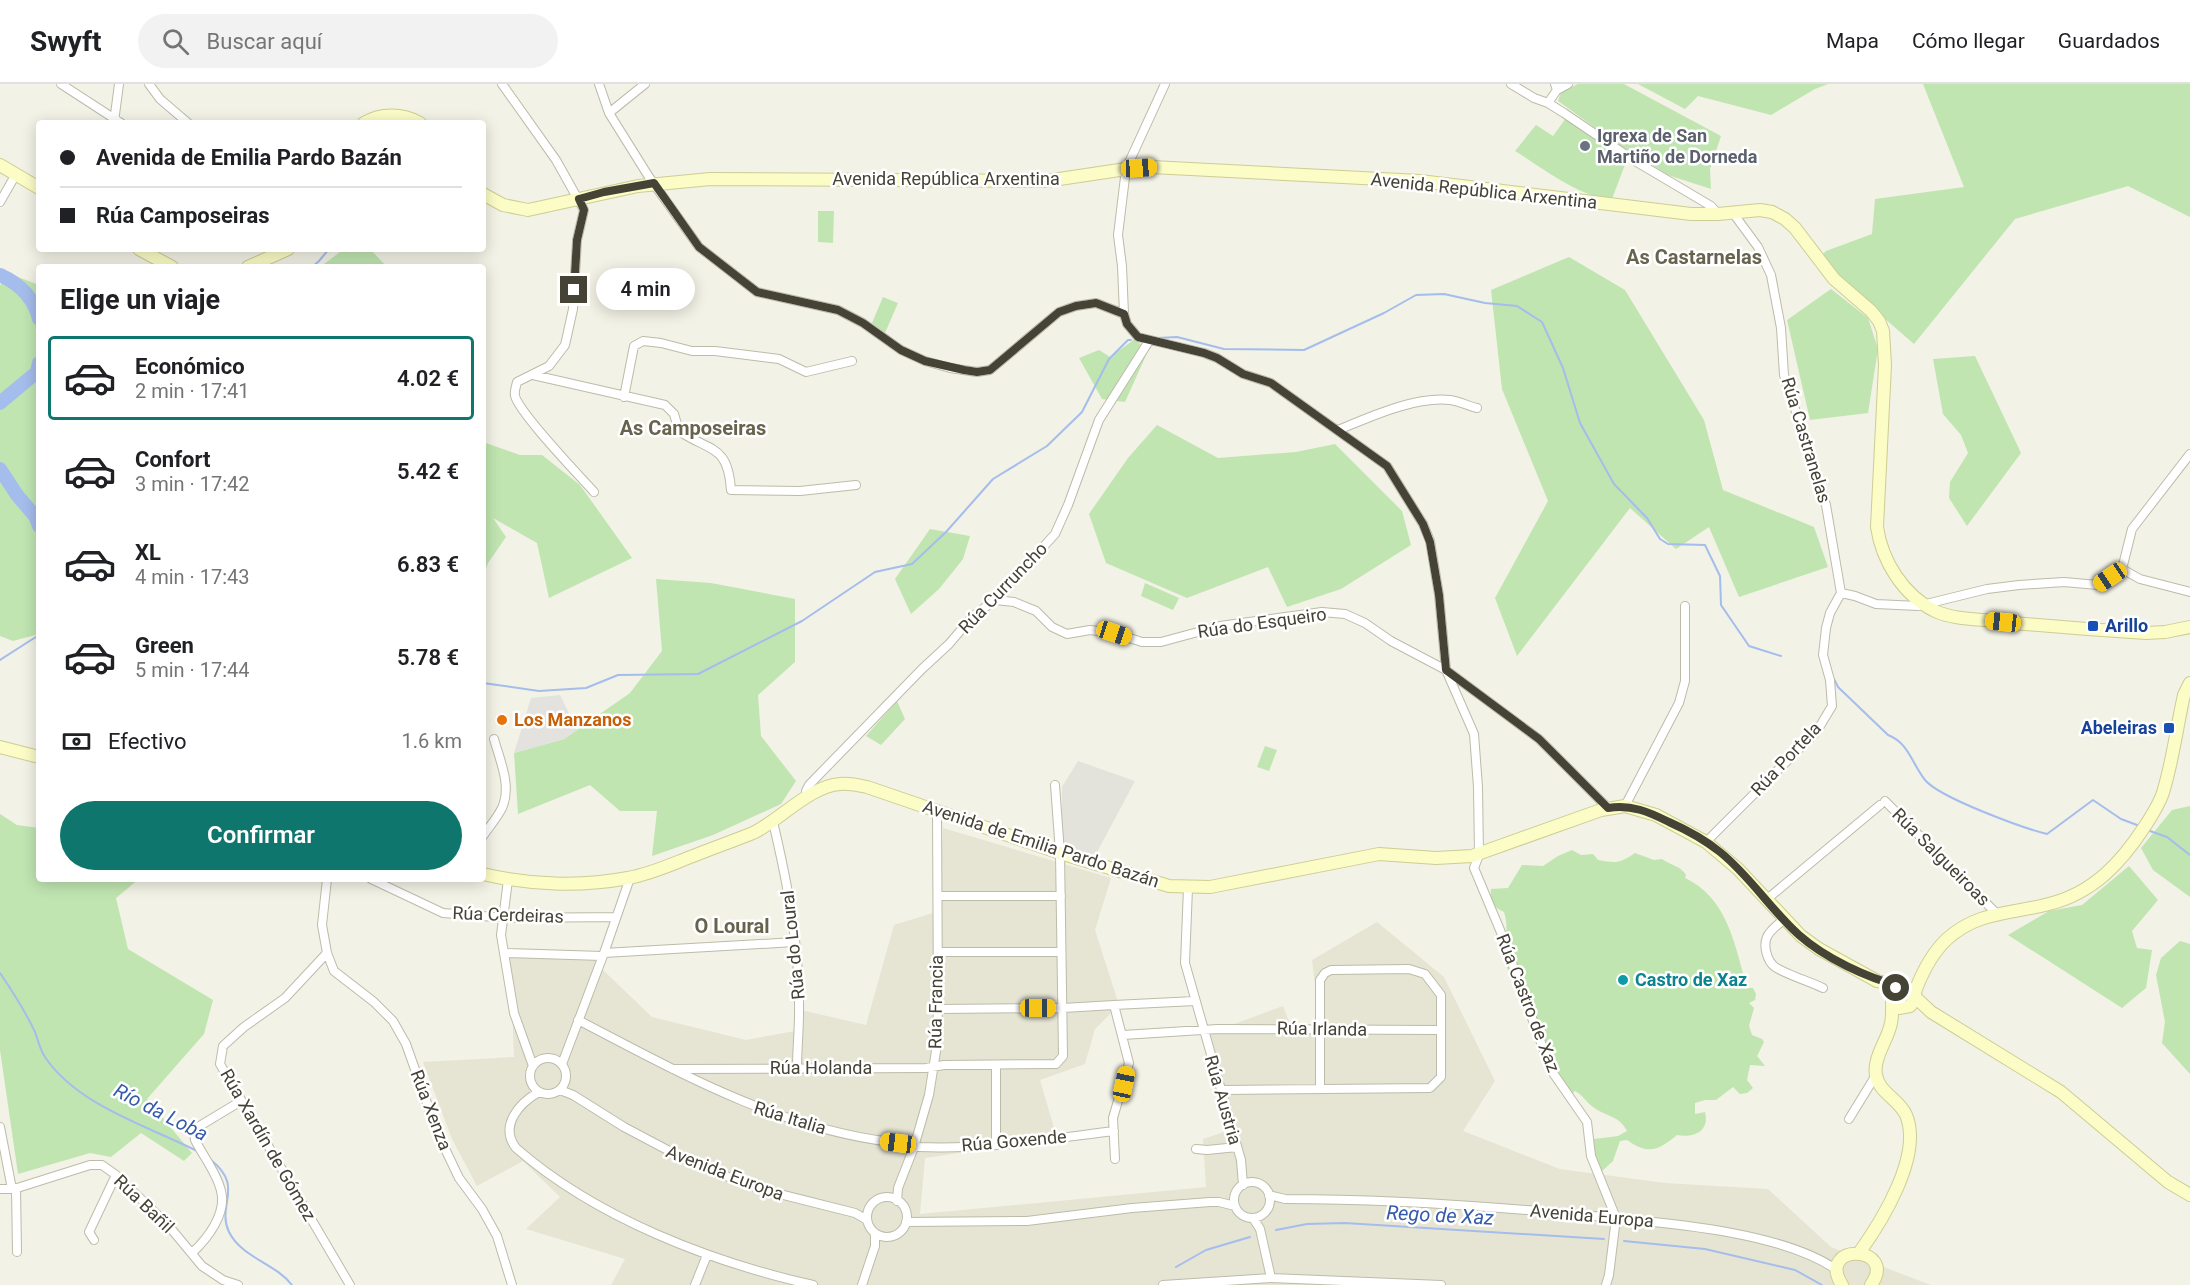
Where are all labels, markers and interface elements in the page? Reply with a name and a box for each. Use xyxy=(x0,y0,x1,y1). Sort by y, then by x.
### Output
search box xyxy=(138,14,558,68)
text: Swyft xyxy=(30,25,102,58)
icon: search xyxy=(159,25,192,58)
text: Buscar aquí xyxy=(207,29,322,54)
text: Mapa xyxy=(1826,29,1879,53)
text: Cómo llegar xyxy=(1912,29,2025,53)
text: Guardados xyxy=(2058,29,2160,53)
place label: Igrexa de San Martiño de Dorneda xyxy=(1597,125,1758,167)
marker: Igrexa de San Martiño de Dorneda xyxy=(1578,139,1592,153)
text: Avenida de Emilia Pardo Bazán xyxy=(96,145,402,170)
car xyxy=(1121,158,1157,178)
street label: Avenida República Arxentina xyxy=(832,168,1060,189)
street label: Avenida República Arxentina xyxy=(1370,168,1598,213)
text: Rúa Camposeiras xyxy=(96,203,269,228)
district label: As Castarnelas xyxy=(1626,245,1762,269)
callout: 4 min xyxy=(595,269,694,311)
route end xyxy=(560,276,587,303)
text: 4 min xyxy=(620,277,671,301)
text: Elige un viaje xyxy=(60,284,220,316)
icon: car xyxy=(63,351,117,405)
text: Económico xyxy=(135,354,245,379)
text: 4.02 € xyxy=(397,366,459,391)
street label: Rúa Castranelas xyxy=(1777,374,1836,505)
text: 2 min · 17:41 xyxy=(135,379,250,403)
district label: As Camposeiras xyxy=(620,416,766,440)
icon: car xyxy=(63,444,117,498)
text: Confort xyxy=(135,447,210,472)
text: 5.42 € xyxy=(397,459,459,484)
text: 3 min · 17:42 xyxy=(135,472,250,496)
icon: car xyxy=(63,537,117,591)
street label: Rúa Curruncho xyxy=(954,538,1051,638)
text: XL xyxy=(135,540,161,565)
text: 6.83 € xyxy=(397,552,459,577)
car xyxy=(2090,559,2130,595)
text: 4 min · 17:43 xyxy=(135,565,250,589)
street label: Rúa do Esqueiro xyxy=(1196,603,1328,642)
car xyxy=(1984,611,2022,633)
place label: Arillo xyxy=(2105,615,2148,636)
car xyxy=(1094,619,1134,647)
marker: Arillo xyxy=(2086,619,2100,633)
icon: car xyxy=(63,630,117,684)
text: Green xyxy=(135,633,194,658)
text: 5.78 € xyxy=(397,645,459,670)
text: 5 min · 17:44 xyxy=(135,658,250,682)
place label: Los Manzanos xyxy=(514,709,631,730)
marker: Los Manzanos xyxy=(495,713,509,727)
place label: Abeleiras xyxy=(2081,717,2157,738)
street label: Rúa Portela xyxy=(1746,718,1825,800)
marker: Abeleiras xyxy=(2162,721,2176,735)
icon: cash xyxy=(60,725,93,758)
text: Efectivo xyxy=(108,729,186,754)
text: 1.6 km xyxy=(402,729,462,753)
street label: Avenida de Emilia Pardo Bazán xyxy=(920,795,1162,892)
button: Confirmar xyxy=(60,801,462,870)
street label: Rúa Salgueiroas xyxy=(1888,803,1995,910)
street label: Rúa do Loural xyxy=(776,889,809,1001)
street label: Rúa Cerdeiras xyxy=(452,902,564,927)
district label: O Loural xyxy=(694,914,770,938)
street label: Rúa Castro de Xaz xyxy=(1492,931,1565,1075)
street label: Rúa Francia xyxy=(924,955,947,1049)
place label: Castro de Xaz xyxy=(1635,969,1747,990)
marker: Castro de Xaz xyxy=(1616,973,1630,987)
route start xyxy=(1882,974,1909,1001)
car xyxy=(1020,999,1056,1017)
street label: Rúa Irlanda xyxy=(1277,1017,1367,1040)
street label: Rúa Austria xyxy=(1201,1053,1246,1147)
street label: Rúa Holanda xyxy=(770,1057,872,1078)
street label: Rúa Xardín de Gómez xyxy=(216,1065,321,1225)
car xyxy=(1111,1065,1137,1103)
street label: Rúa Xenza xyxy=(407,1067,456,1153)
water label: Río da Loba xyxy=(110,1078,212,1146)
street label: Rúa Italia xyxy=(752,1097,829,1138)
street label: Rúa Goxende xyxy=(960,1125,1067,1156)
car xyxy=(879,1132,917,1154)
street label: Avenida Europa xyxy=(663,1140,787,1205)
street label: Rúa Bañil xyxy=(110,1170,179,1237)
water label: Rego de Xaz xyxy=(1386,1200,1495,1230)
street label: Avenida Europa xyxy=(1529,1200,1655,1231)

